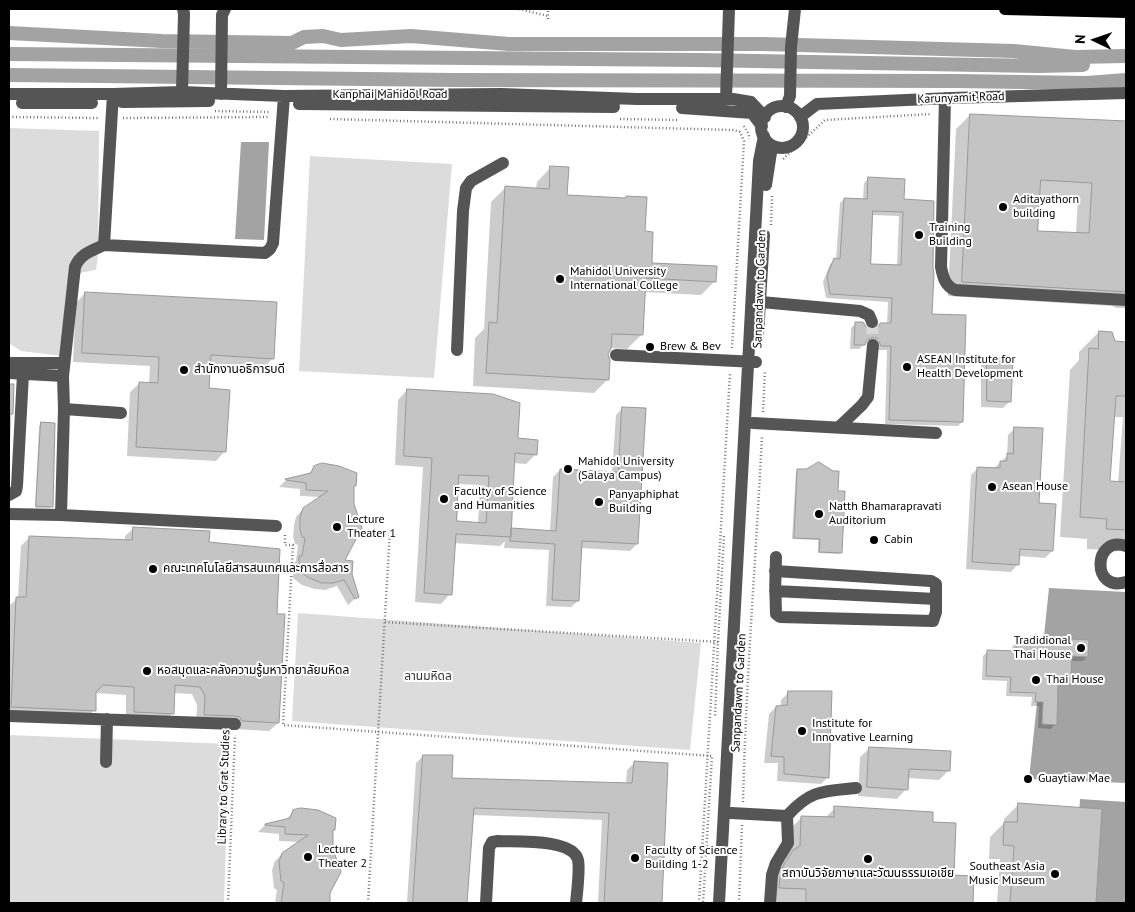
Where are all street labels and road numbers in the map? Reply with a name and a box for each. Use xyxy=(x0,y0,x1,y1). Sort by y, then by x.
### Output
street label: Kanphai Mahidol Road xyxy=(332,88,448,102)
street label: Karunyamit Road xyxy=(917,89,1005,107)
street label: Sanpandawn to Garden xyxy=(751,229,769,349)
street label: Sanpandawn to Garden xyxy=(729,633,749,753)
street label: Library to Grat Studies xyxy=(215,729,233,845)

